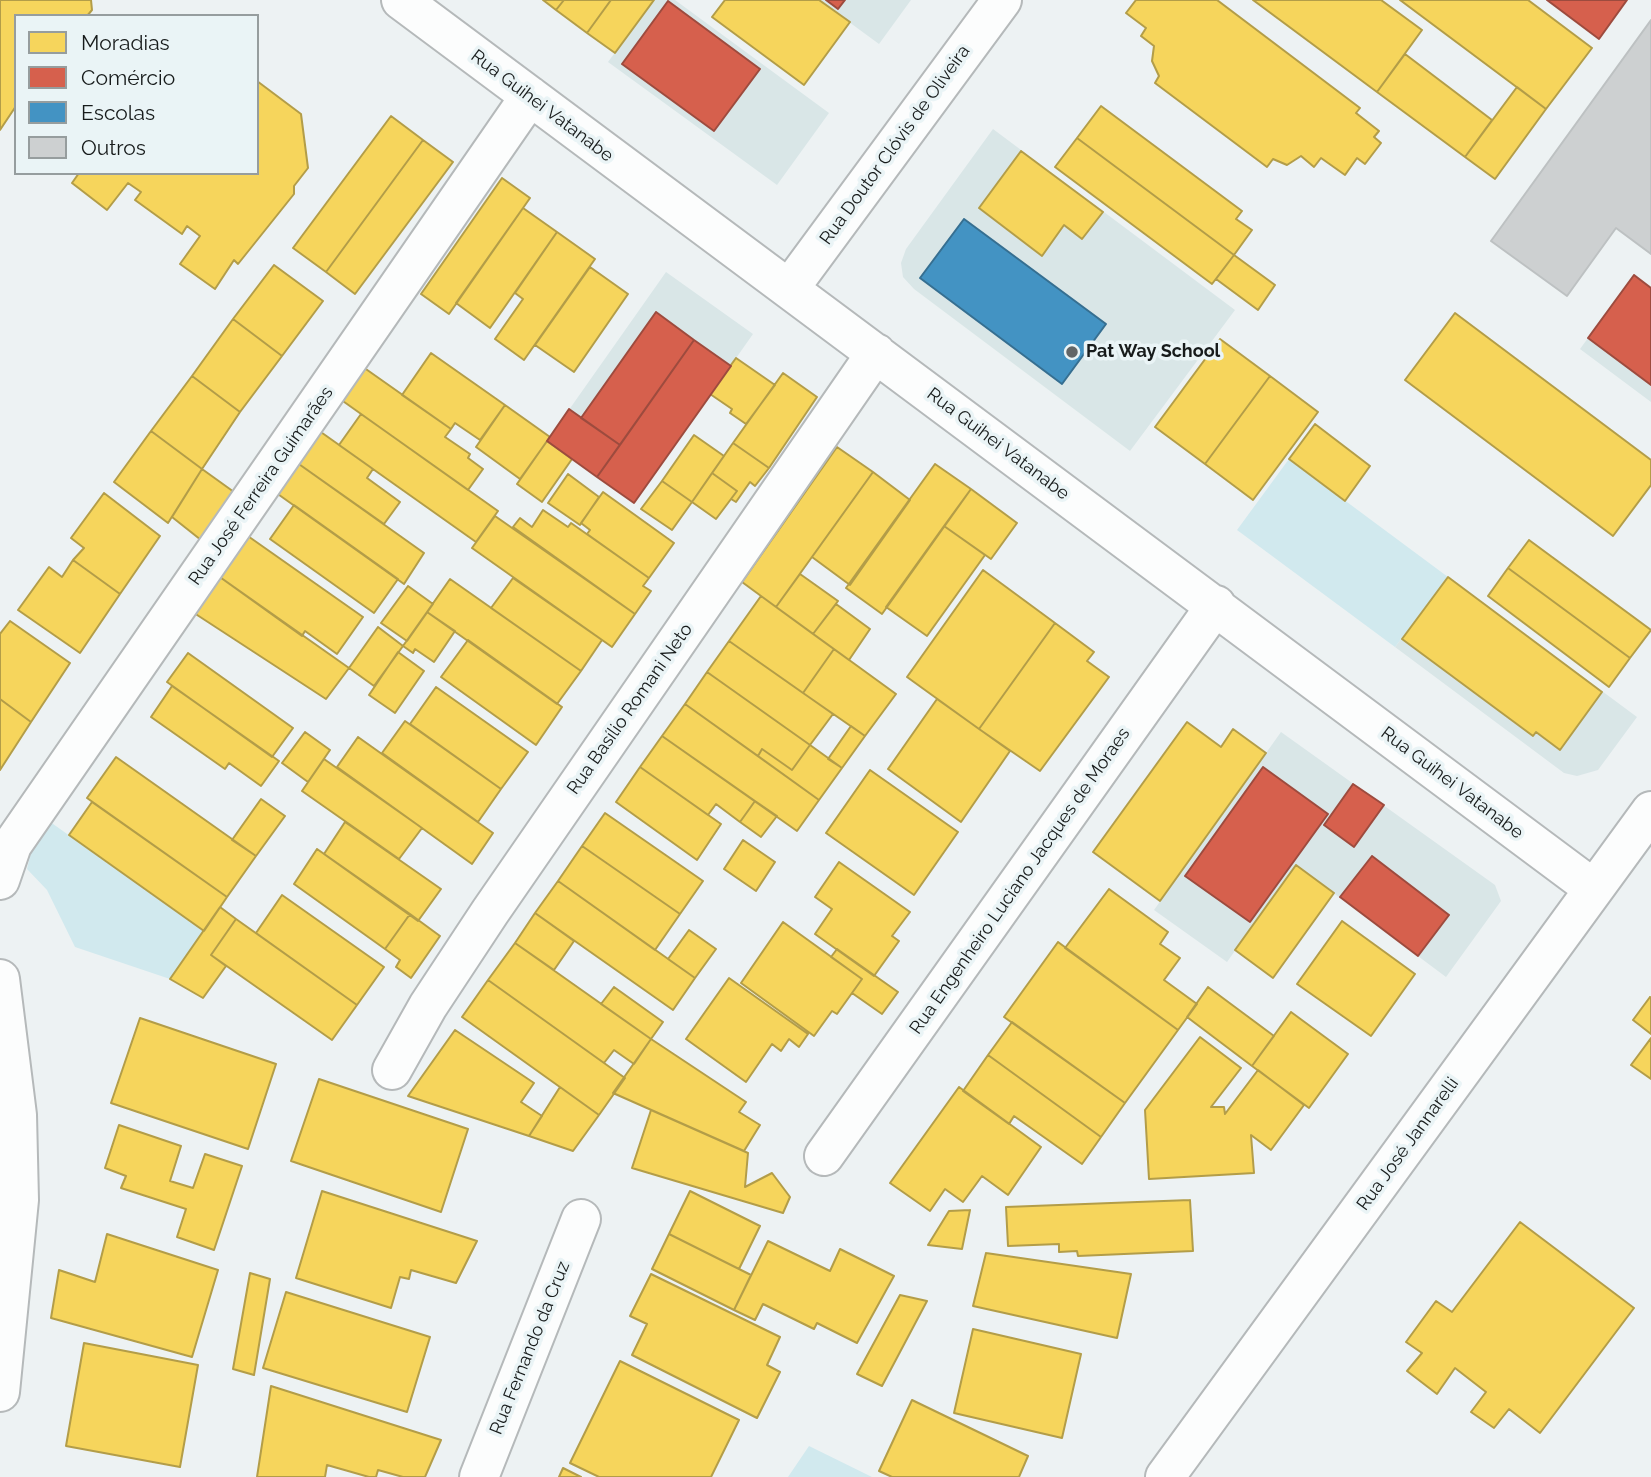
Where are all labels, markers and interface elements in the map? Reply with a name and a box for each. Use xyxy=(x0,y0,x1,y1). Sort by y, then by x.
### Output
legend xyxy=(14,14,259,175)
text: Moradias xyxy=(81,30,170,55)
street label: Rua Doutor Clóvis de Oliveira xyxy=(815,41,975,249)
street label: Rua Guihei Vatanabe xyxy=(467,45,617,167)
text: Comércio xyxy=(81,65,175,90)
text: Escolas xyxy=(81,100,155,125)
text: Outros xyxy=(81,135,146,160)
place label: Pat Way School xyxy=(1086,341,1220,363)
marker: Pat Way School xyxy=(1064,344,1080,360)
street label: Rua José Ferreira Guimarães xyxy=(184,383,338,589)
street label: Rua Guihei Vatanabe xyxy=(923,383,1073,505)
street label: Rua Basílio Romani Neto xyxy=(563,619,697,799)
street label: Rua Guihei Vatanabe xyxy=(1377,722,1527,844)
street label: Rua Engenheiro Luciano Jacques de Moraes xyxy=(905,724,1135,1038)
street label: Rua José Jannarelli xyxy=(1352,1073,1464,1215)
street label: Rua Fernando da Cruz xyxy=(485,1258,575,1438)

